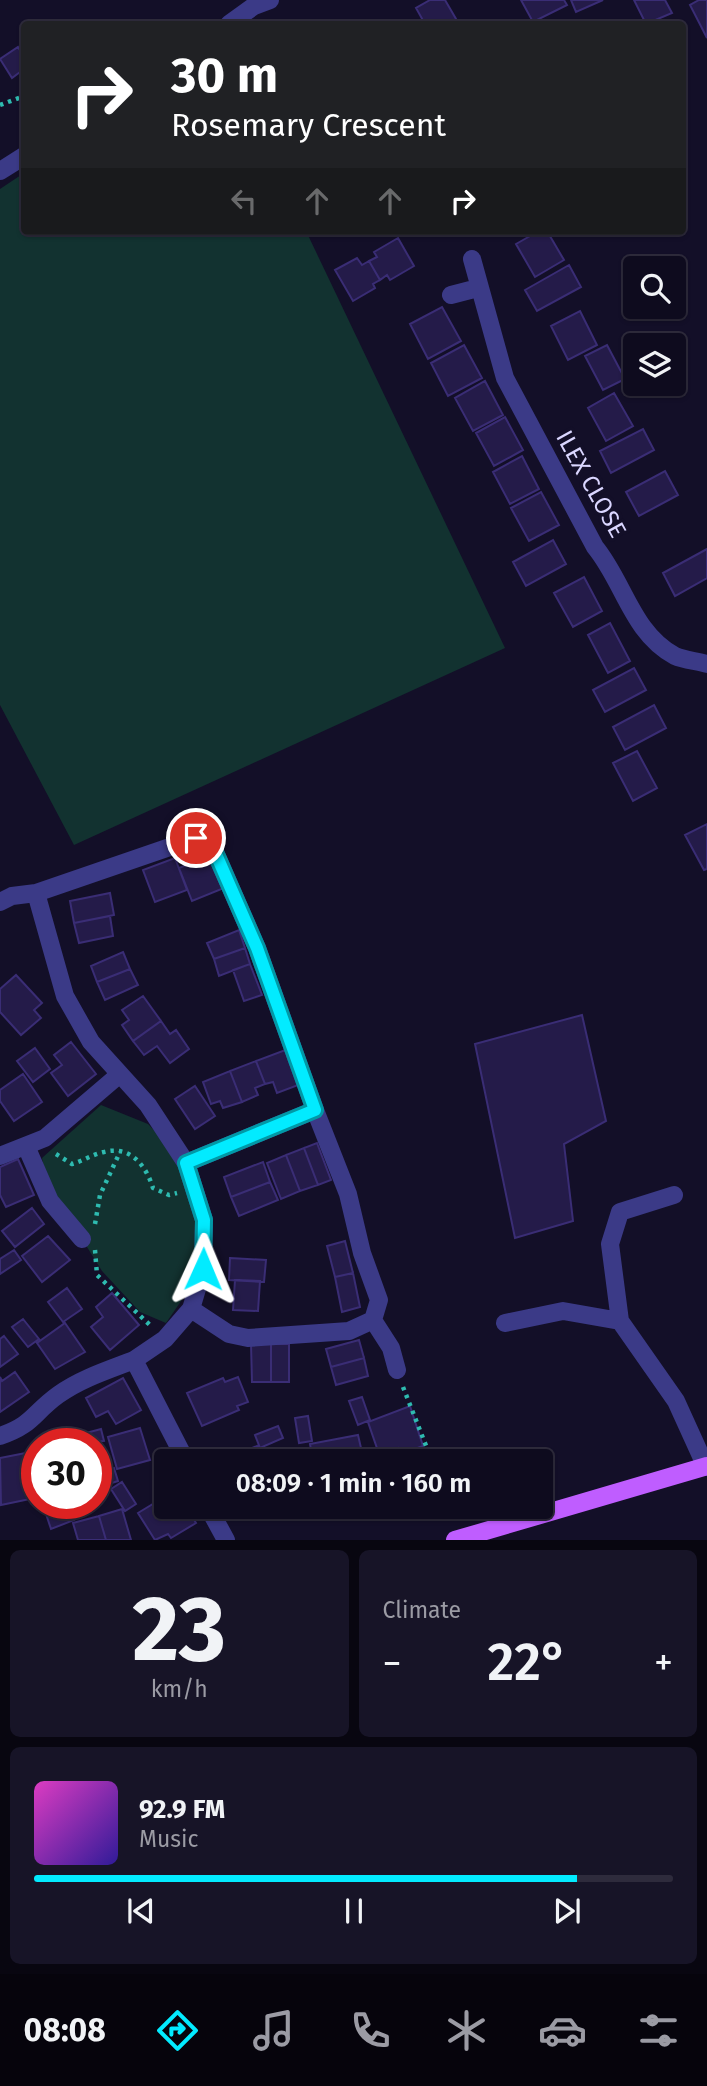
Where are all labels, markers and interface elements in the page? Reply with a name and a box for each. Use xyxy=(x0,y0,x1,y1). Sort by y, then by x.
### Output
text: 30 m xyxy=(171,46,278,105)
icon: right xyxy=(56,49,147,140)
text: Rosemary Crescent xyxy=(171,106,446,144)
icon: left xyxy=(225,182,263,220)
icon: ahead xyxy=(298,182,336,220)
icon: ahead xyxy=(371,182,409,220)
icon: right xyxy=(444,182,482,220)
map controls xyxy=(623,256,686,396)
button: search xyxy=(623,256,686,319)
button: layers xyxy=(623,333,686,396)
street label: ILEX CLOSE xyxy=(550,426,632,542)
pin xyxy=(166,808,226,868)
icon: arrive xyxy=(177,819,215,857)
position arrow xyxy=(166,1232,240,1306)
speed limit sign: 30 xyxy=(21,1428,112,1519)
text: 08:09 · 1 min · 160 m xyxy=(236,1468,471,1499)
text: 23 xyxy=(132,1575,226,1684)
text: Climate xyxy=(383,1596,461,1624)
text: 22° xyxy=(488,1631,568,1694)
text: − xyxy=(383,1640,402,1686)
text: + xyxy=(654,1640,673,1686)
text: km/h xyxy=(151,1675,208,1703)
text: 92.9 FM xyxy=(139,1794,225,1825)
text: Music xyxy=(139,1825,199,1853)
icon: previous xyxy=(122,1892,160,1930)
icon: pause xyxy=(335,1892,373,1930)
icon: next xyxy=(548,1892,586,1930)
icon: directions xyxy=(153,2006,202,2055)
icon: music xyxy=(249,2006,298,2055)
icon: phone xyxy=(346,2006,395,2055)
icon: climate xyxy=(442,2006,491,2055)
icon: car xyxy=(538,2006,587,2055)
icon: filters xyxy=(634,2006,683,2055)
text: 08:08 xyxy=(24,2011,106,2049)

